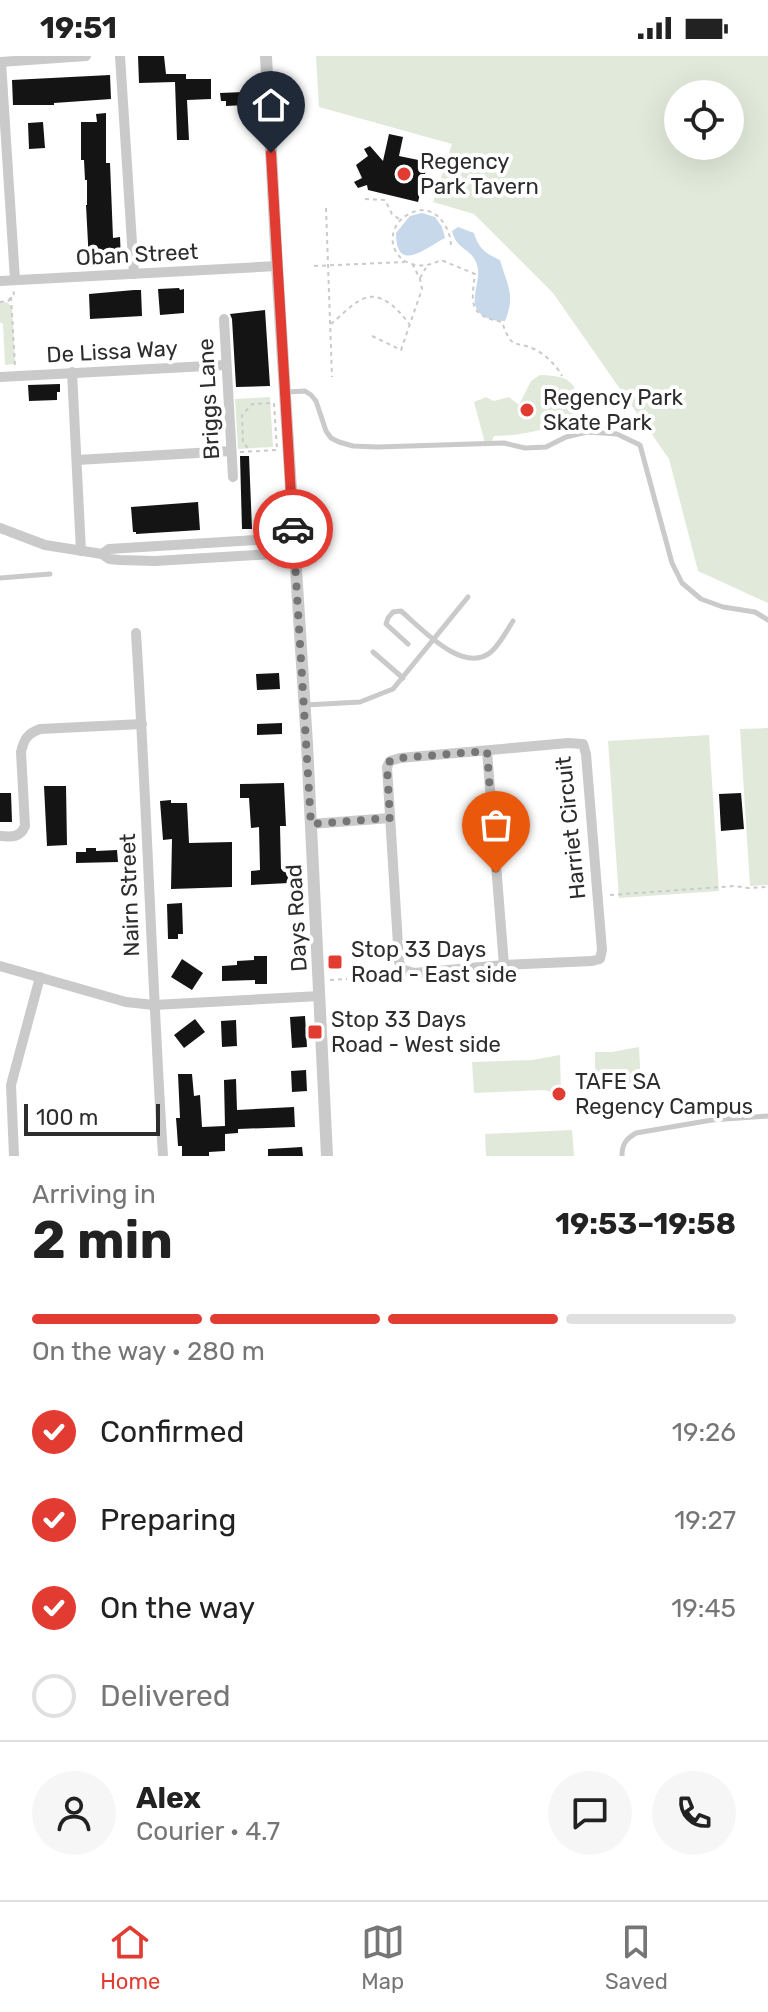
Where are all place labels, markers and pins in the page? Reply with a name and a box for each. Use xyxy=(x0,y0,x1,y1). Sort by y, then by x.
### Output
pin xyxy=(237,71,305,153)
place label: Regency Park Tavern xyxy=(420,148,539,200)
marker: Regency Park Tavern xyxy=(395,165,413,183)
place label: Regency Park Skate Park xyxy=(543,384,684,436)
marker: Regency Park Skate Park xyxy=(518,401,536,419)
pin xyxy=(462,791,530,873)
place label: Stop 33 Days Road - East side xyxy=(351,936,517,988)
marker: Stop 33 Days Road - East side xyxy=(326,953,344,971)
place label: Stop 33 Days Road - West side xyxy=(331,1006,501,1058)
marker: Stop 33 Days Road - West side xyxy=(306,1023,324,1041)
place label: TAFE SA Regency Campus xyxy=(575,1068,753,1120)
marker: TAFE SA Regency Campus xyxy=(550,1085,568,1103)

